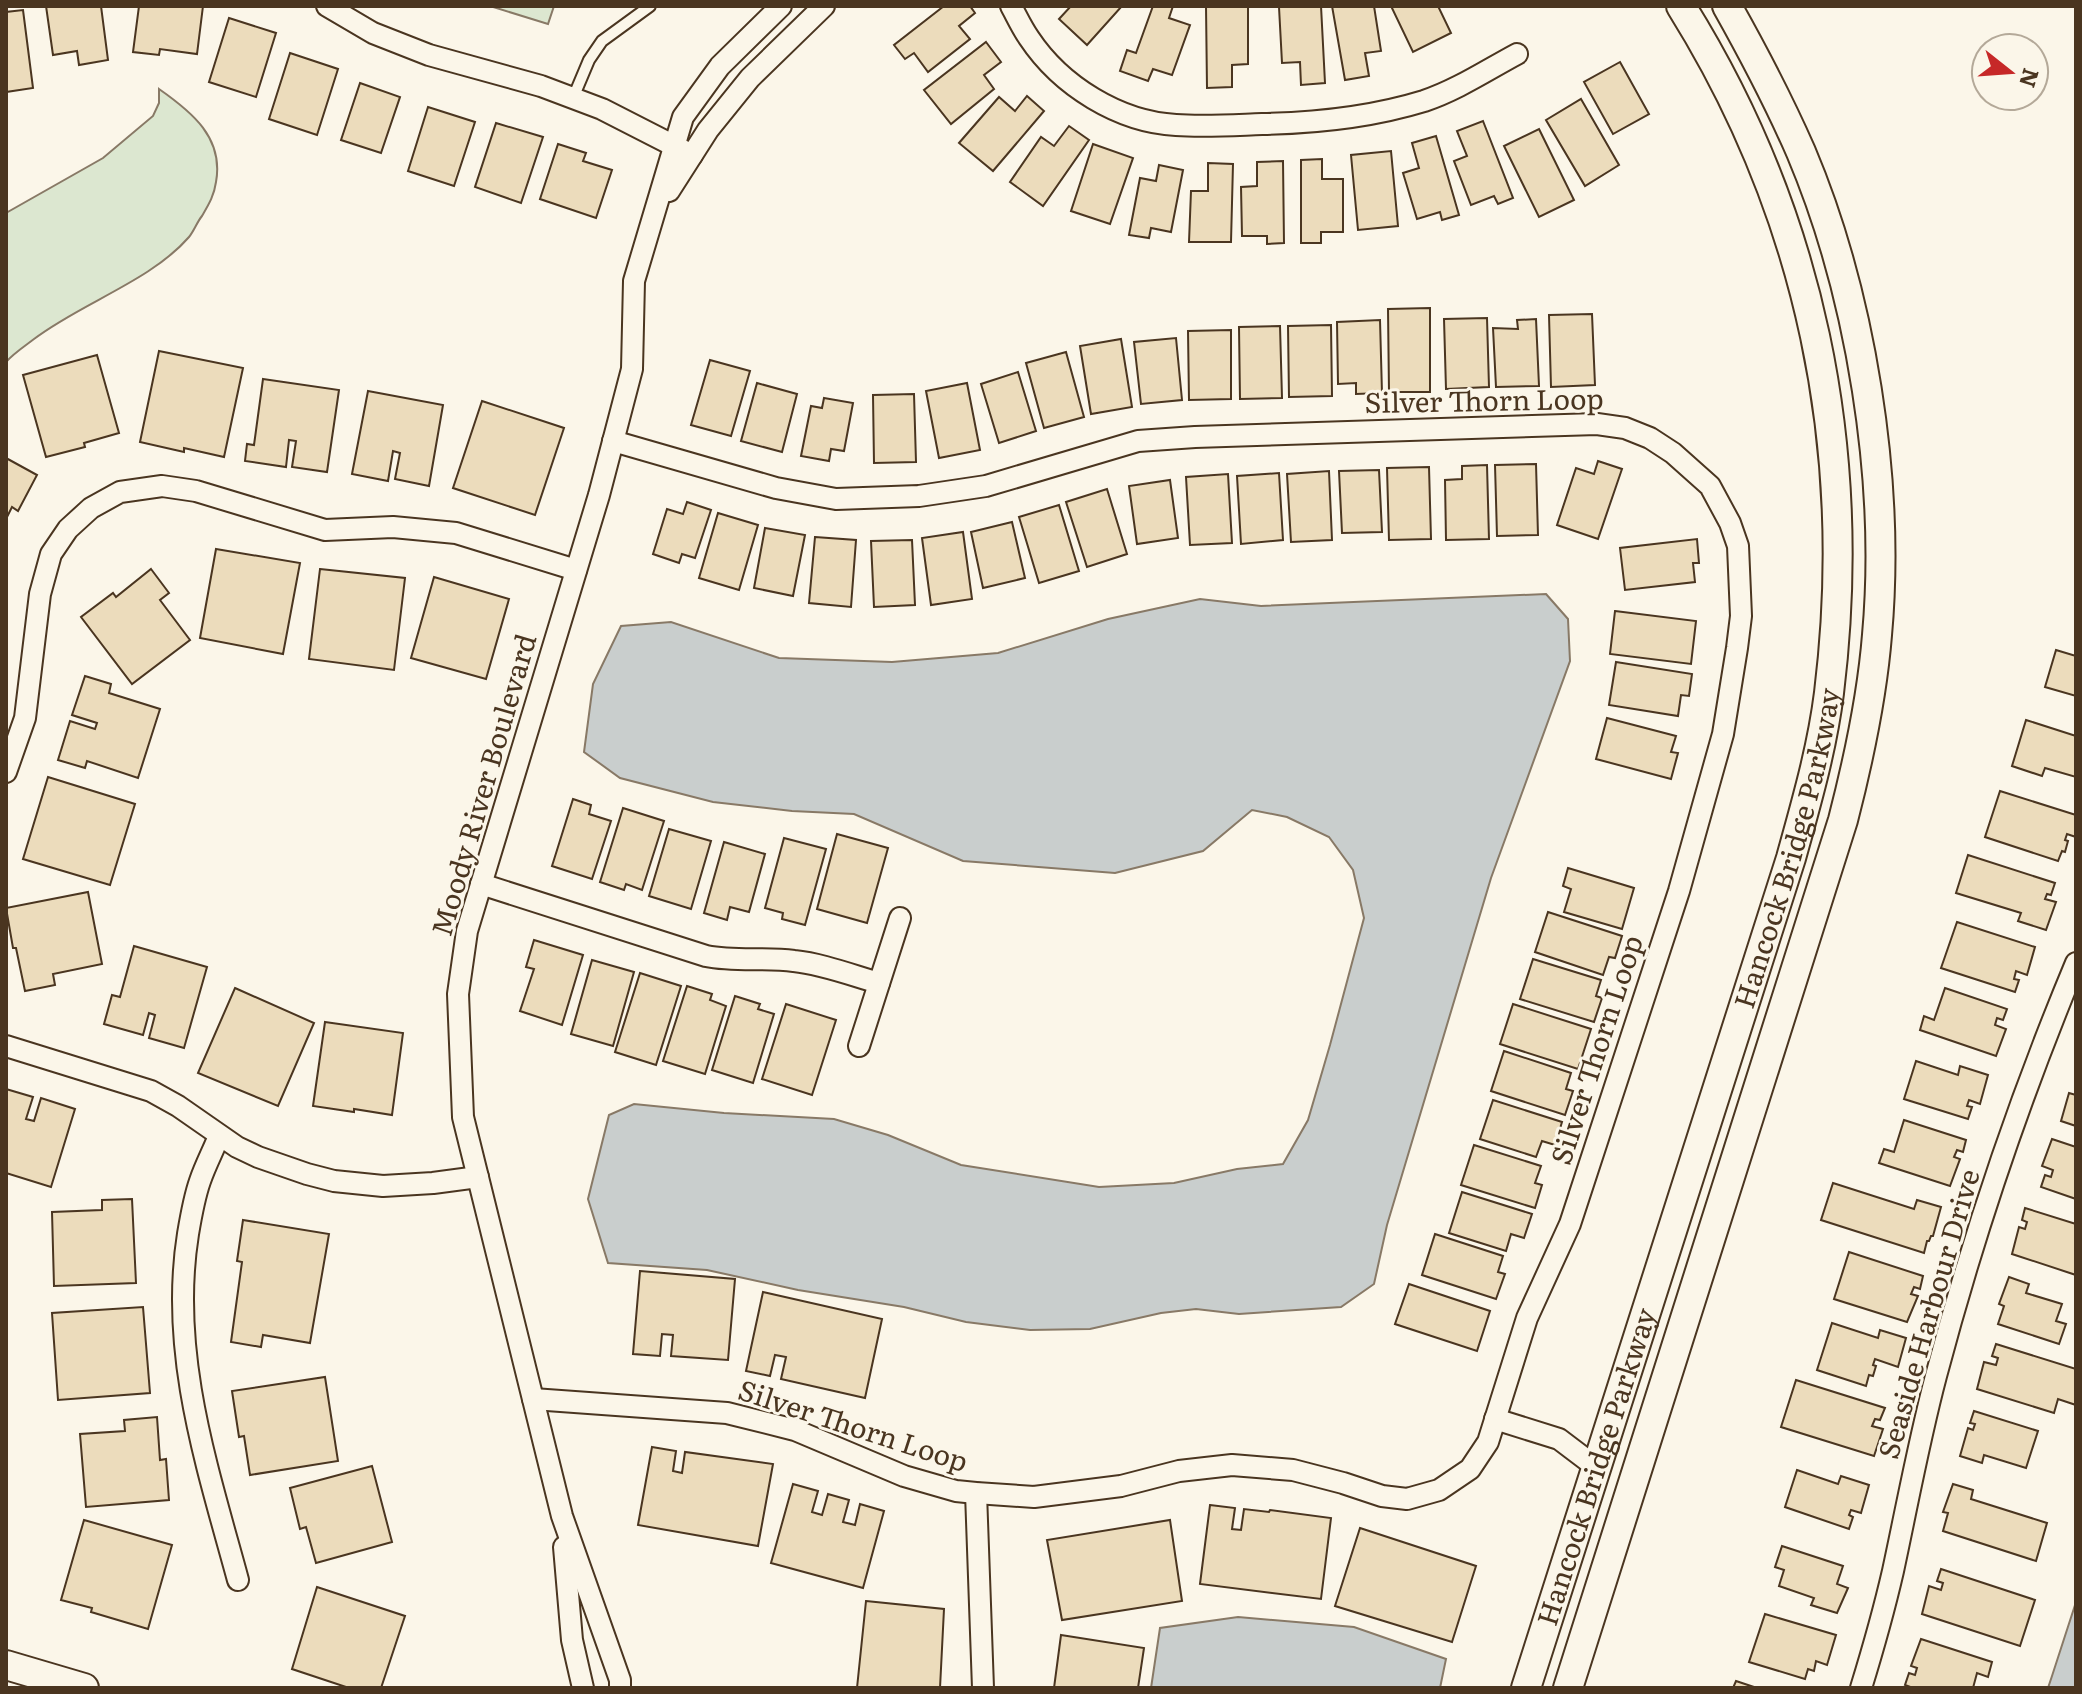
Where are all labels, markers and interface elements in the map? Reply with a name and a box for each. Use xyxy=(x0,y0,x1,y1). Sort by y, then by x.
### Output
north arrow xyxy=(1970,32,2050,112)
text: N xyxy=(2012,65,2049,92)
street label: Silver Thorn Loop xyxy=(1364,376,1604,422)
street label: Moody River Boulevard xyxy=(419,628,545,941)
street label: Hancock Bridge Parkway xyxy=(1721,684,1849,1013)
street label: Silver Thorn Loop xyxy=(1538,929,1652,1170)
street label: Seaside Harbour Drive xyxy=(1866,1164,1989,1463)
street label: Hancock Bridge Parkway xyxy=(1524,1301,1665,1631)
street label: Silver Thorn Loop xyxy=(733,1367,974,1481)

